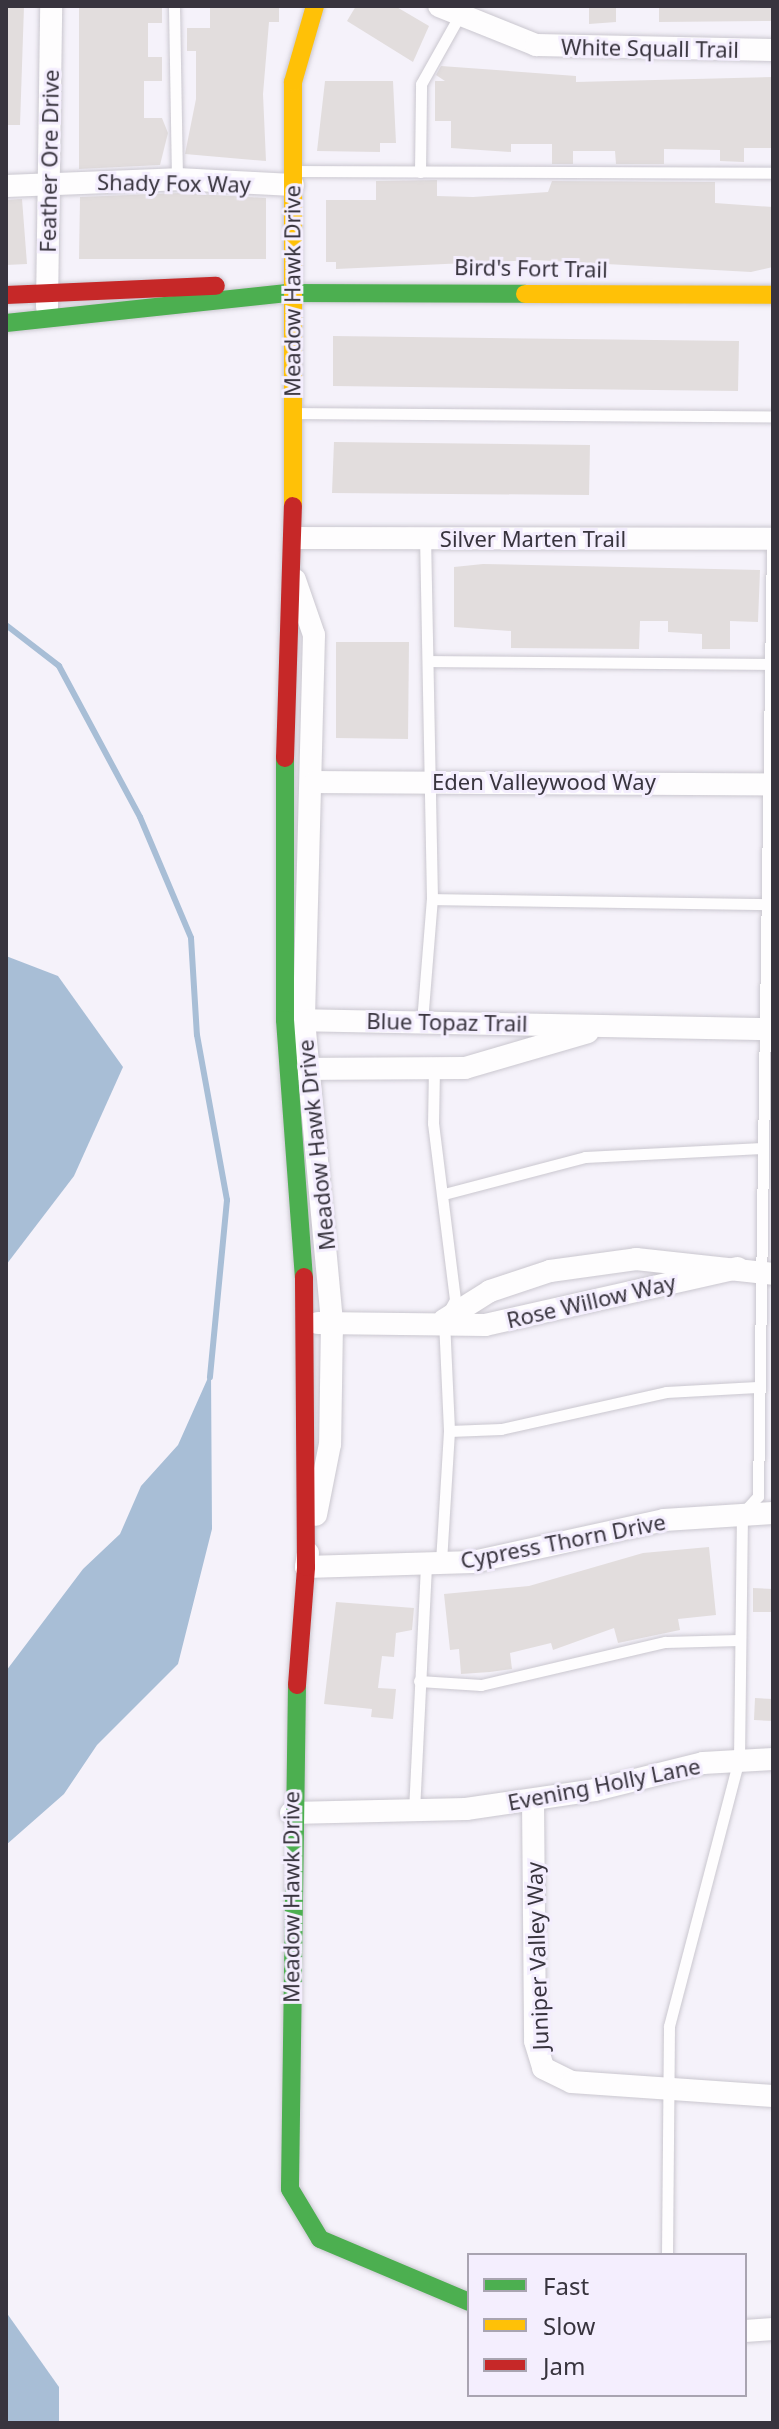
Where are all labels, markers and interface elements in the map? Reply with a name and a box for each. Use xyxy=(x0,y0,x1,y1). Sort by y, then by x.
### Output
street label: White Squall Trail xyxy=(561,33,739,63)
street label: Feather Ore Drive xyxy=(34,69,64,253)
street label: Shady Fox Way xyxy=(97,168,251,198)
street label: Meadow Hawk Drive xyxy=(279,185,305,397)
street label: Bird's Fort Trail xyxy=(454,253,608,283)
street label: Silver Marten Trail xyxy=(440,526,626,552)
street label: Eden Valleywood Way xyxy=(432,769,656,795)
street label: Blue Topaz Trail xyxy=(366,1007,528,1037)
street label: Meadow Hawk Drive xyxy=(292,1038,340,1252)
street label: Rose Willow Way xyxy=(504,1269,678,1333)
street label: Cypress Thorn Drive xyxy=(458,1508,668,1574)
street label: Evening Holly Lane xyxy=(505,1752,703,1816)
street label: Meadow Hawk Drive xyxy=(278,1791,304,2003)
street label: Juniper Valley Way xyxy=(521,1861,553,2051)
legend xyxy=(467,2253,747,2397)
text: Fast xyxy=(543,2269,589,2302)
text: Slow xyxy=(543,2309,595,2342)
text: Jam xyxy=(543,2349,585,2382)

